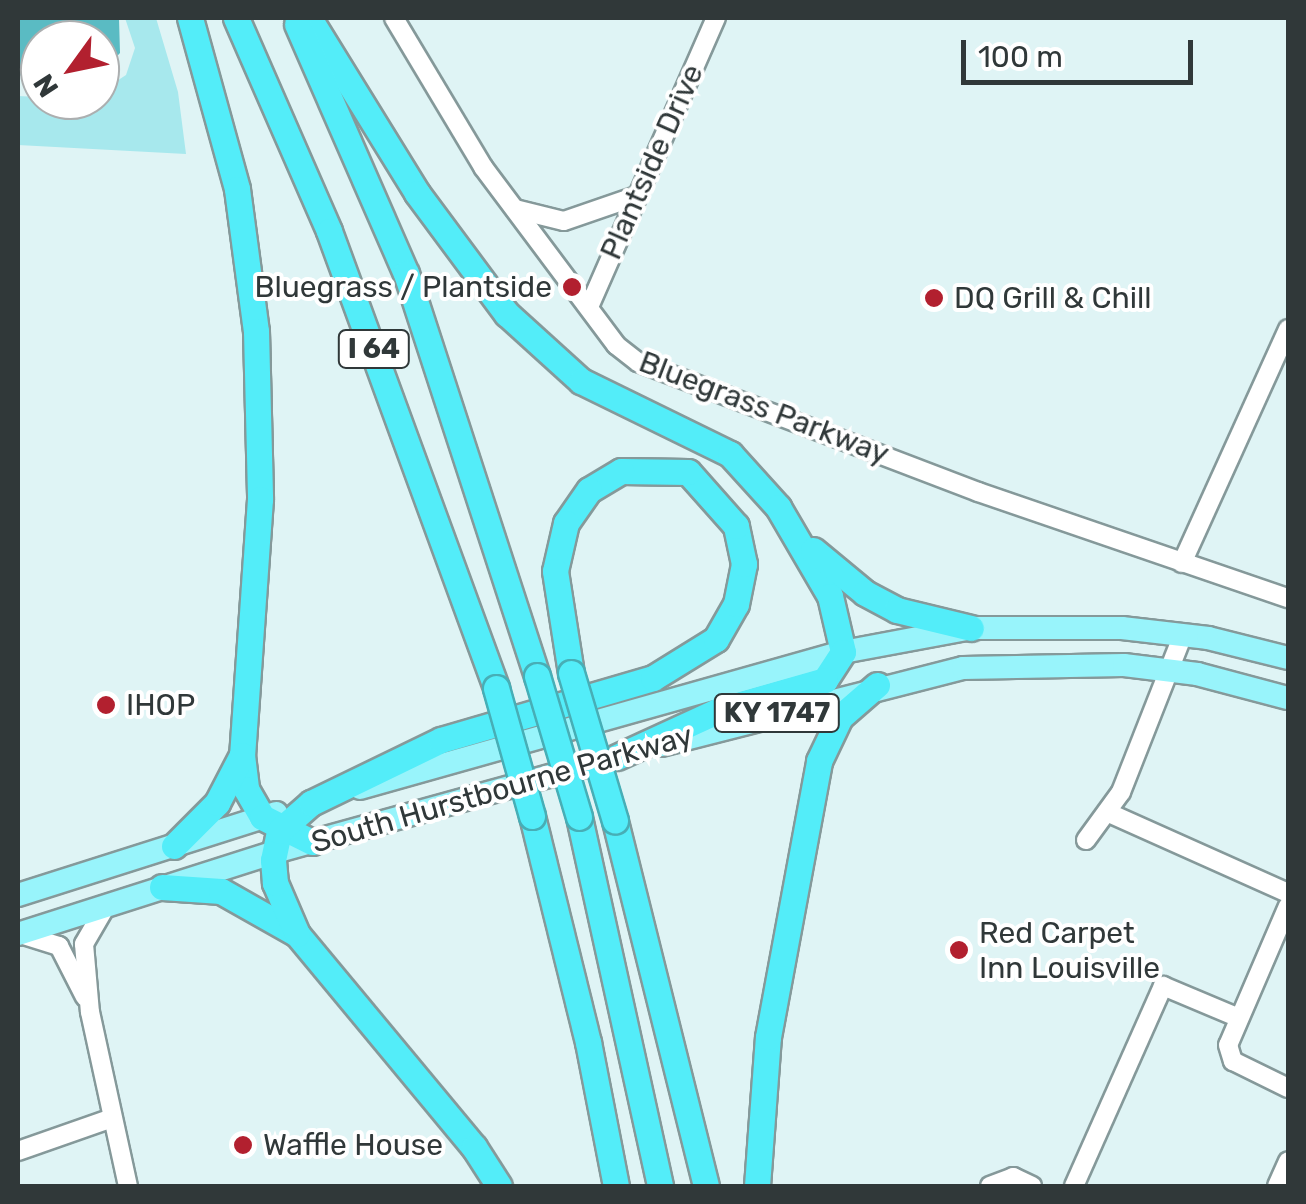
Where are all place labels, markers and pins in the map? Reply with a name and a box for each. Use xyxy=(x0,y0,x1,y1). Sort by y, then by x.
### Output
place label: Bluegrass / Plantside xyxy=(254,269,552,305)
marker: Bluegrass / Plantside xyxy=(561,276,583,298)
place label: DQ Grill & Chill xyxy=(954,280,1152,316)
marker: DQ Grill & Chill xyxy=(923,287,945,309)
place label: IHOP xyxy=(126,687,195,723)
marker: IHOP xyxy=(95,694,117,716)
place label: Red Carpet Inn Louisville xyxy=(979,915,1160,986)
marker: Red Carpet Inn Louisville xyxy=(948,939,970,961)
place label: Waffle House xyxy=(263,1127,443,1163)
marker: Waffle House xyxy=(232,1134,254,1156)

